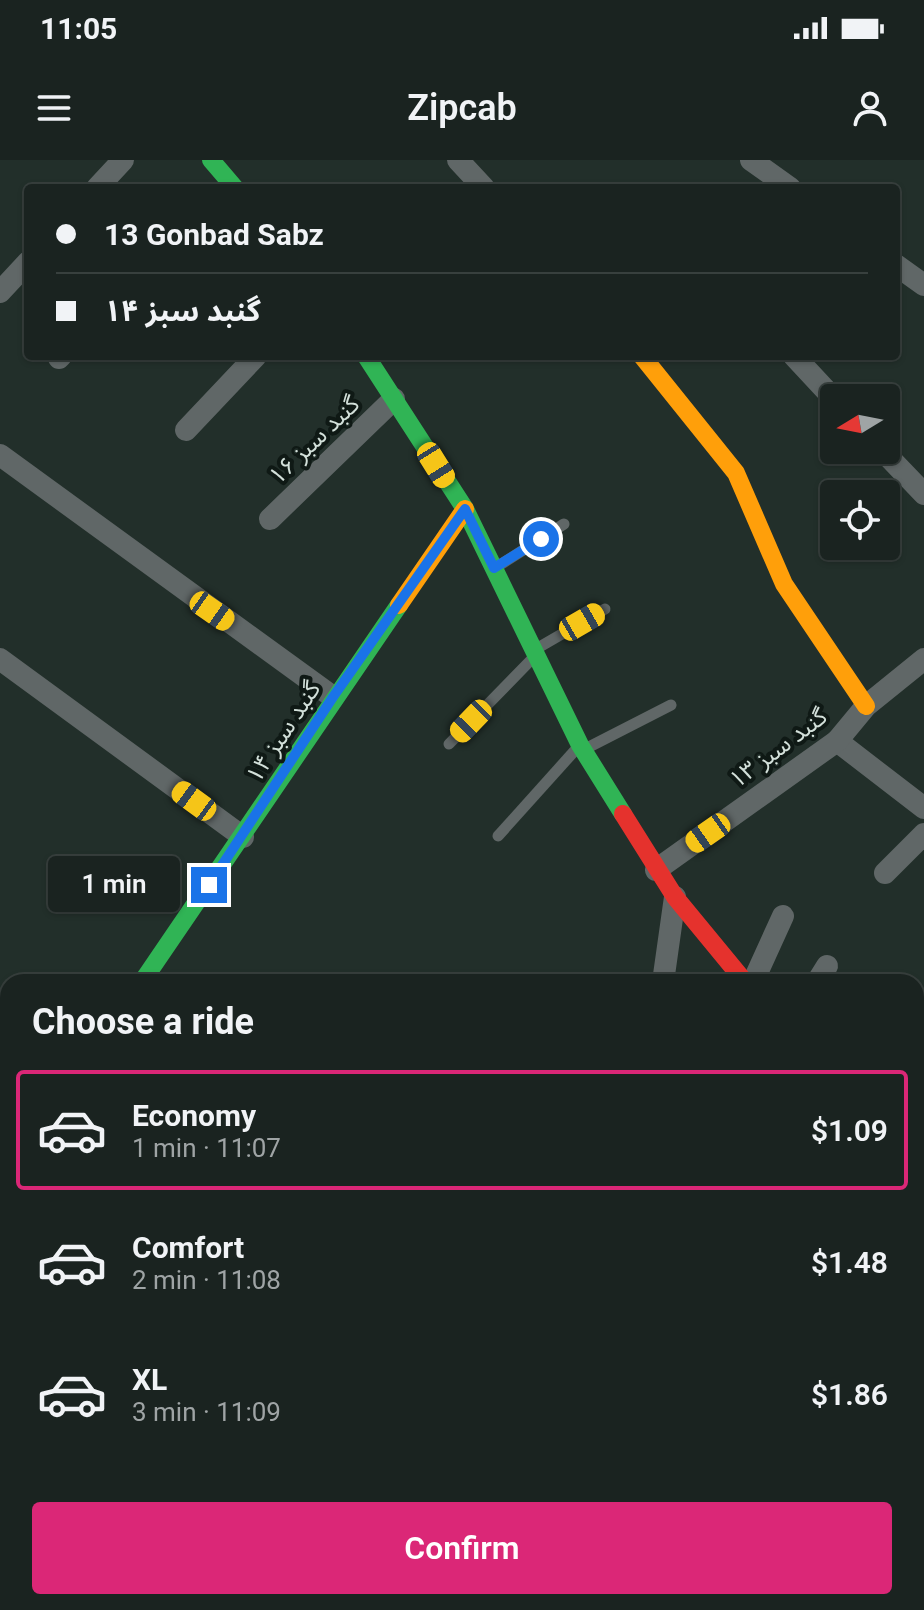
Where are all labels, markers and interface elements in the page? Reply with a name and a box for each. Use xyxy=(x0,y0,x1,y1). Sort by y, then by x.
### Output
text: 11:05 xyxy=(40,11,117,46)
icon: menu xyxy=(32,86,76,130)
icon: person xyxy=(848,86,892,130)
text: Zipcab xyxy=(407,87,517,129)
text: 13 Gonbad Sabz xyxy=(104,217,324,252)
text: گنبد سبز ۱۴ xyxy=(104,293,261,328)
north arrow xyxy=(820,384,900,464)
map controls xyxy=(820,384,900,560)
street label: گنبد سبز ۱۶ xyxy=(263,389,366,490)
car xyxy=(413,438,459,492)
button: locate xyxy=(820,480,900,560)
route start xyxy=(523,521,559,557)
car xyxy=(185,587,239,635)
car xyxy=(555,600,609,644)
street label: گنبد سبز ۱۴ xyxy=(240,675,327,788)
car xyxy=(446,695,496,747)
street label: گنبد سبز ۱۳ xyxy=(724,702,833,794)
car xyxy=(168,777,220,825)
car xyxy=(681,809,735,857)
callout: 1 min xyxy=(49,857,181,913)
route end xyxy=(191,867,227,903)
text: 1 min xyxy=(81,869,147,899)
text: Choose a ride xyxy=(32,1001,254,1043)
icon: car xyxy=(36,1094,108,1166)
text: Economy xyxy=(132,1098,256,1133)
text: $1.09 xyxy=(811,1113,888,1148)
text: 1 min · 11:07 xyxy=(132,1133,281,1163)
icon: car xyxy=(36,1226,108,1298)
text: Comfort xyxy=(132,1230,244,1265)
text: $1.48 xyxy=(811,1245,888,1280)
text: 2 min · 11:08 xyxy=(132,1265,281,1295)
icon: car xyxy=(36,1358,108,1430)
text: XL xyxy=(132,1362,167,1397)
text: $1.86 xyxy=(811,1377,888,1412)
text: 3 min · 11:09 xyxy=(132,1397,281,1427)
button: Confirm xyxy=(32,1502,892,1594)

